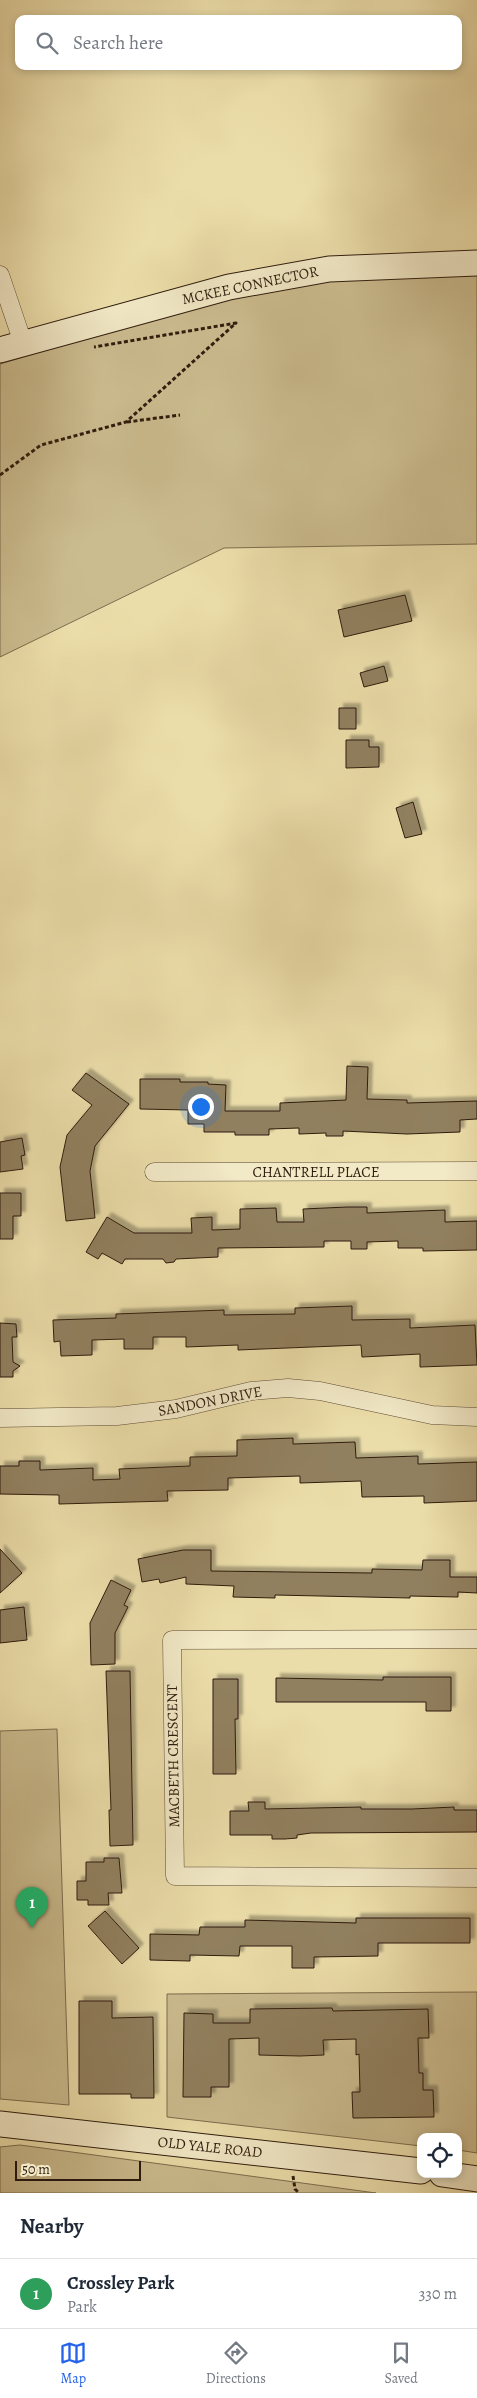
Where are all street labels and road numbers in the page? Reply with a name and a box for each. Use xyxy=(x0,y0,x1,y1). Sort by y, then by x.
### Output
street label: MCKEE CONNECTOR xyxy=(180,261,321,309)
street label: CHANTRELL PLACE xyxy=(252,1162,380,1182)
street label: SANDON DRIVE xyxy=(156,1381,264,1421)
street label: MACBETH CRESCENT xyxy=(162,1683,184,1828)
street label: OLD YALE ROAD xyxy=(157,2132,263,2162)

